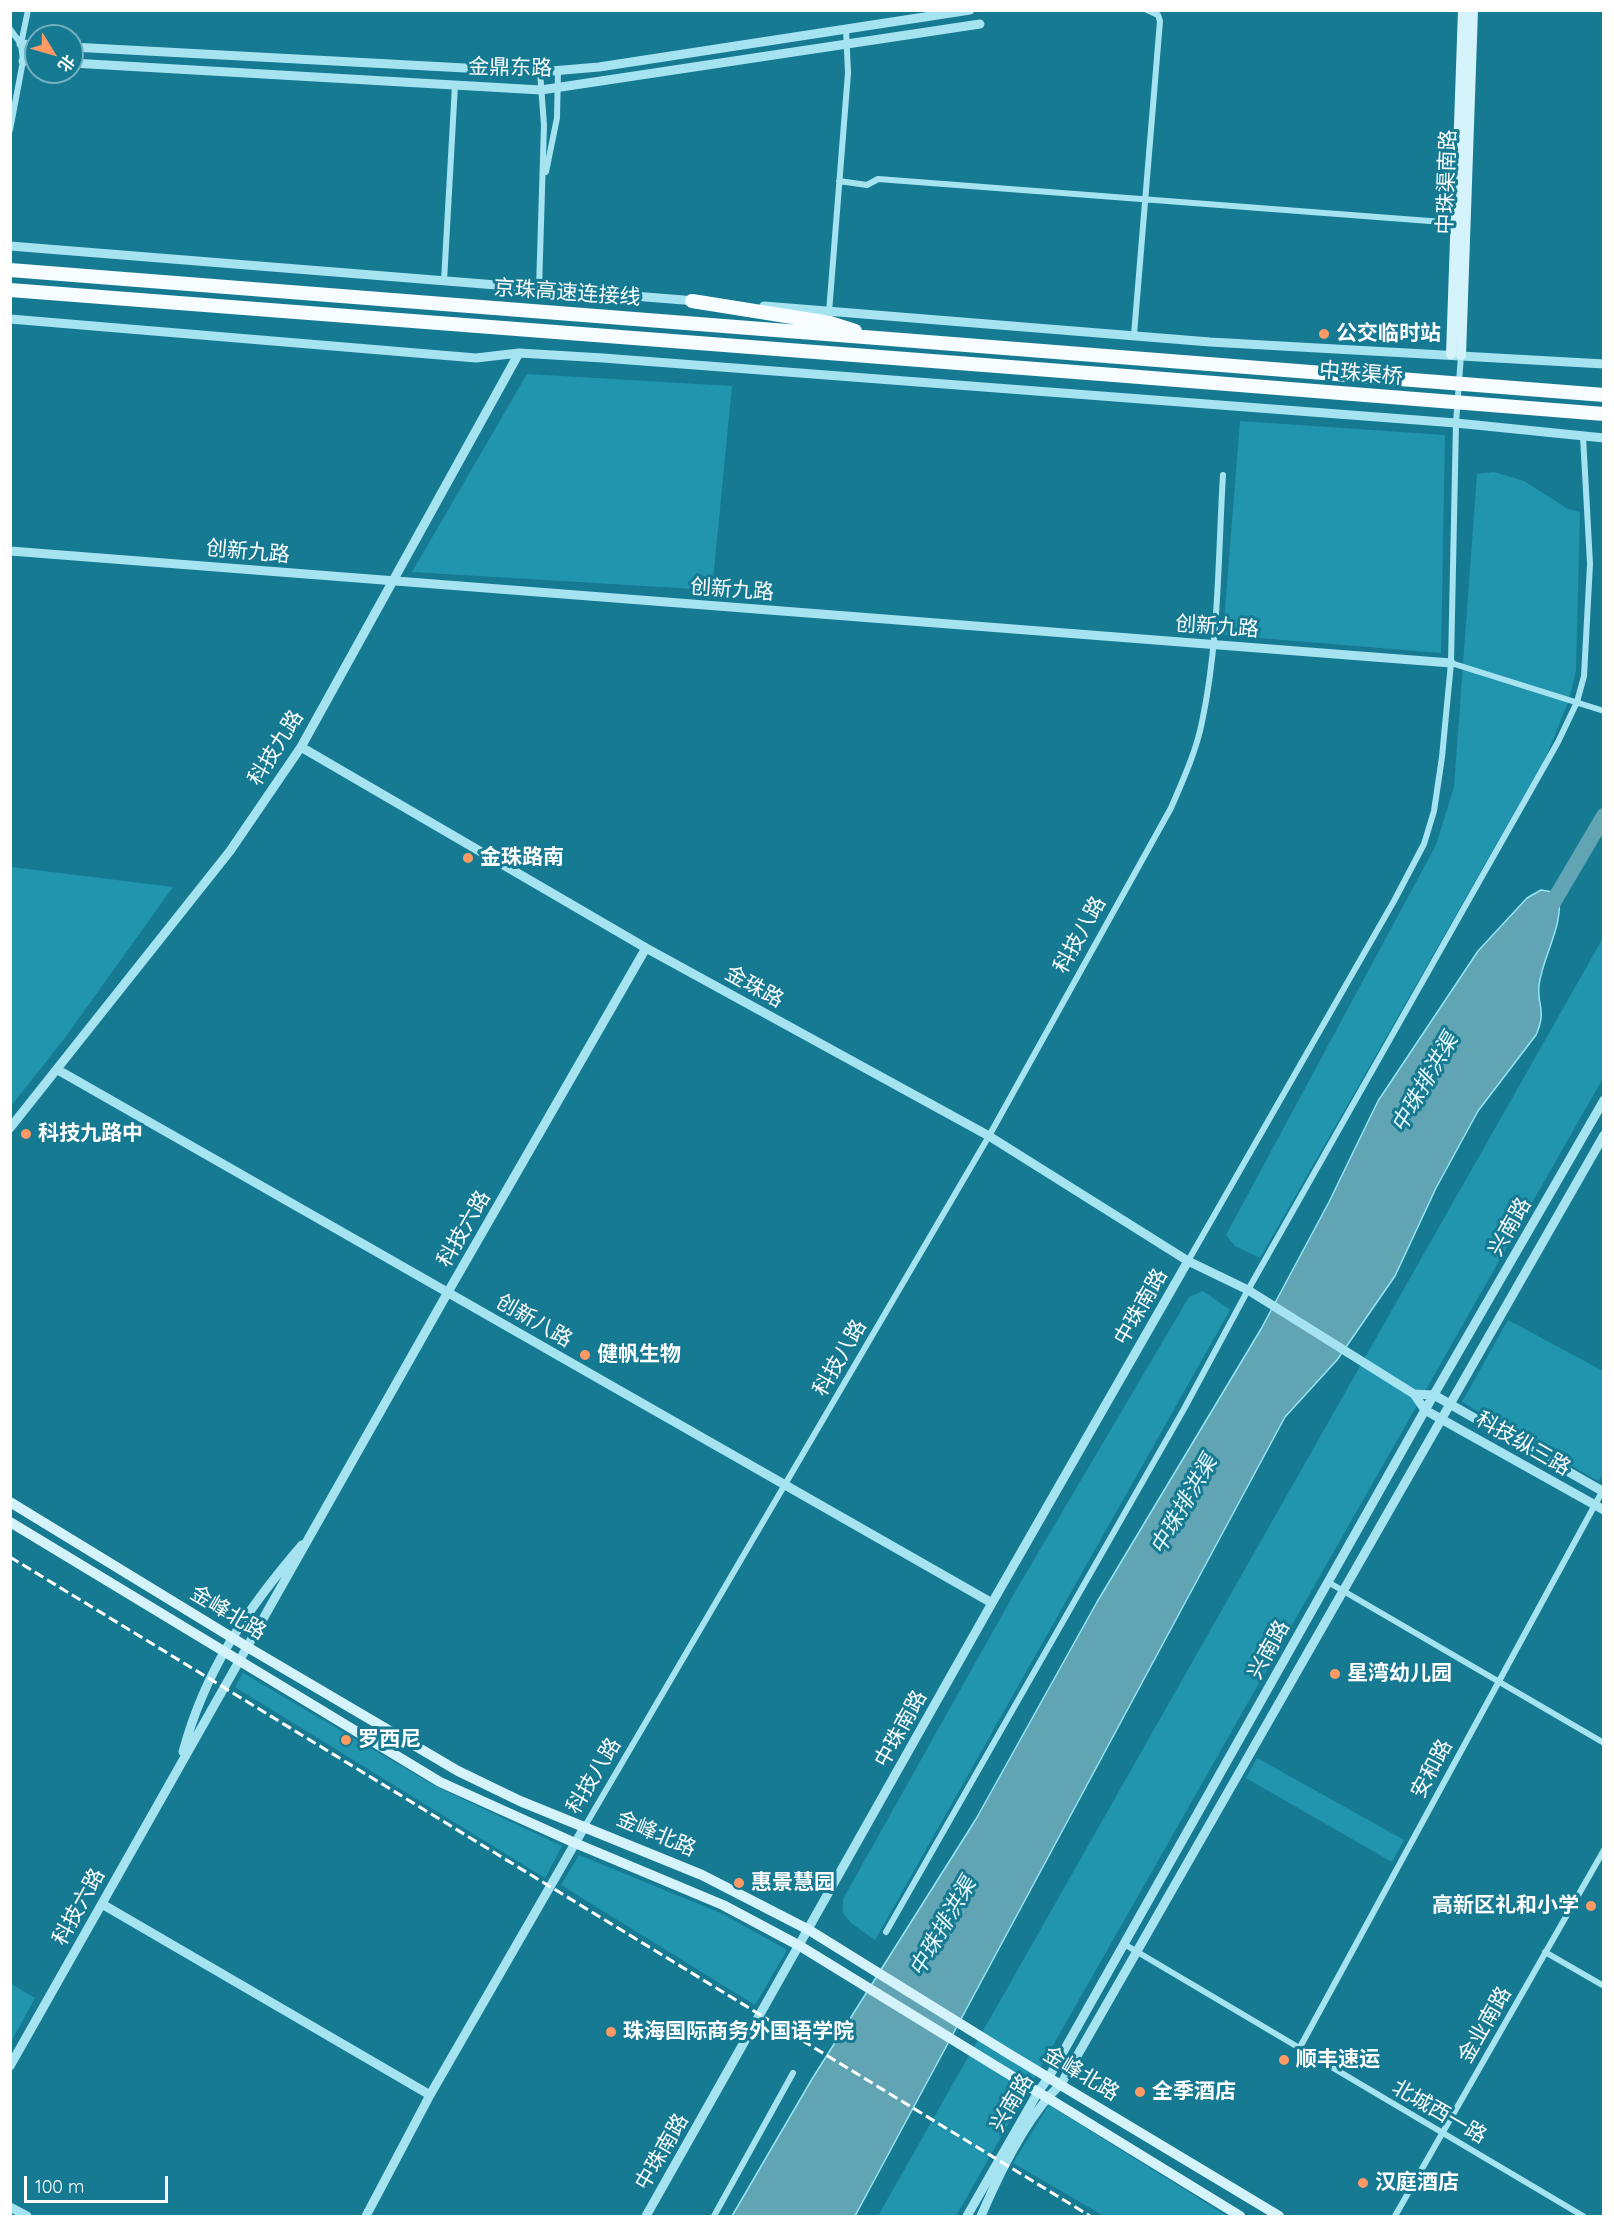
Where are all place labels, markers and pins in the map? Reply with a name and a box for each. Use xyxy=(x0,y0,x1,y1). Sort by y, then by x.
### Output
place label: 公交临时站 xyxy=(1336,321,1441,347)
marker: 公交临时站 xyxy=(1317,327,1331,341)
place label: 金珠路南 xyxy=(480,845,564,871)
marker: 金珠路南 xyxy=(461,851,475,865)
place label: 科技九路中 xyxy=(38,1121,143,1147)
marker: 科技九路中 xyxy=(19,1127,33,1141)
place label: 健帆生物 xyxy=(597,1342,681,1368)
marker: 健帆生物 xyxy=(578,1348,592,1362)
place label: 星湾幼儿园 xyxy=(1347,1661,1452,1687)
marker: 星湾幼儿园 xyxy=(1328,1667,1342,1681)
place label: 罗西尼 xyxy=(358,1727,421,1753)
marker: 罗西尼 xyxy=(339,1733,353,1747)
place label: 惠景慧园 xyxy=(751,1870,835,1896)
marker: 惠景慧园 xyxy=(732,1876,746,1890)
place label: 高新区礼和小学 xyxy=(1432,1893,1579,1919)
marker: 高新区礼和小学 xyxy=(1584,1899,1598,1913)
place label: 珠海国际商务外国语学院 xyxy=(623,2019,854,2045)
marker: 珠海国际商务外国语学院 xyxy=(604,2025,618,2039)
place label: 顺丰速运 xyxy=(1296,2047,1380,2073)
marker: 顺丰速运 xyxy=(1277,2053,1291,2067)
place label: 全季酒店 xyxy=(1152,2079,1236,2105)
marker: 全季酒店 xyxy=(1133,2085,1147,2099)
place label: 汉庭酒店 xyxy=(1375,2170,1459,2196)
marker: 汉庭酒店 xyxy=(1356,2176,1370,2190)

